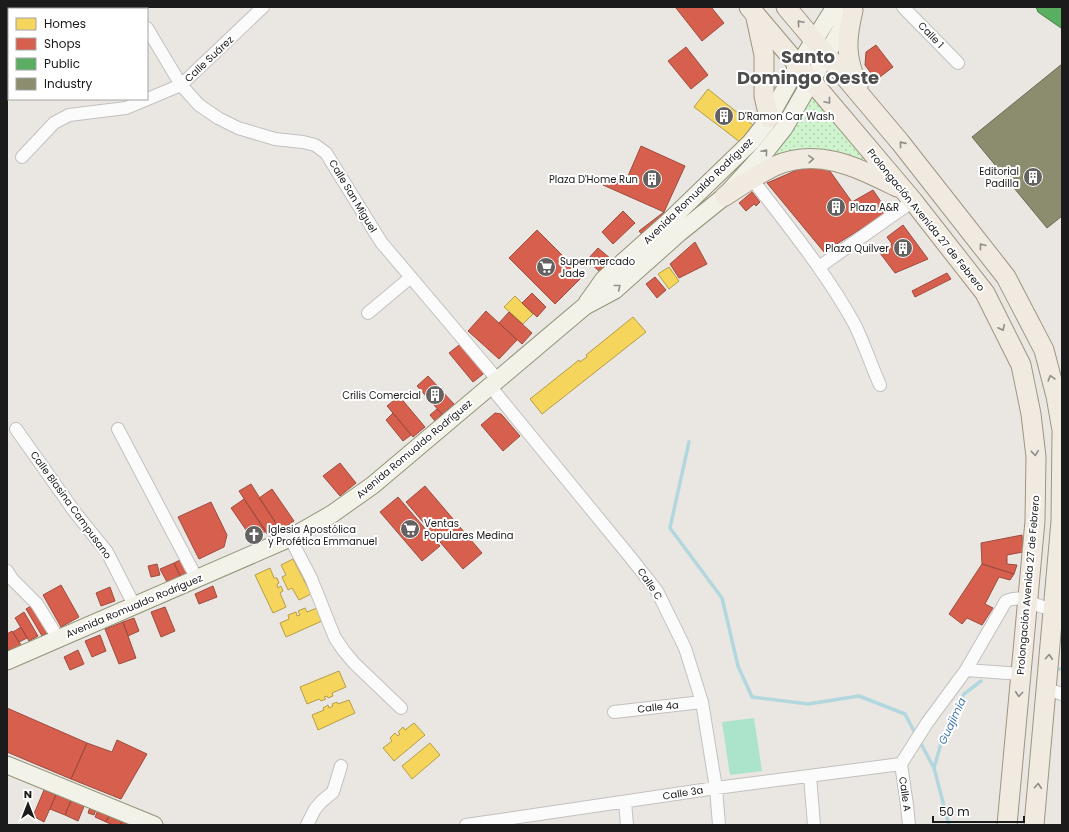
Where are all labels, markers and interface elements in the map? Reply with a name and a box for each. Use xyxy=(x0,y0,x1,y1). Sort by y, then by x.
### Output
legend xyxy=(8,8,148,100)
text: Homes xyxy=(44,15,86,32)
street label: Calle 1 xyxy=(915,18,947,52)
one-way arrow xyxy=(797,20,805,28)
street label: Calle Suárez xyxy=(181,32,237,86)
text: Shops xyxy=(44,35,81,52)
district label: Santo Domingo Oeste xyxy=(737,44,879,90)
text: Public xyxy=(44,55,80,72)
text: Industry xyxy=(44,75,93,92)
one-way arrow xyxy=(823,96,831,104)
building icon: D'Ramon Car Wash xyxy=(713,105,735,127)
place label: D'Ramon Car Wash xyxy=(738,109,834,124)
street label: Avenida Romualdo Rodríguez xyxy=(640,134,756,248)
one-way arrow xyxy=(899,141,906,148)
street label: Prolongación Avenida 27 de Febrero xyxy=(864,145,988,295)
one-way arrow xyxy=(760,149,767,156)
one-way arrow xyxy=(808,154,814,163)
street label: Calle San Miguel xyxy=(325,157,381,235)
place label: Editorial Padilla xyxy=(979,164,1019,191)
building icon: Editorial Padilla xyxy=(1022,166,1044,188)
building icon: Plaza D'Home Run xyxy=(641,168,663,190)
place label: Plaza D'Home Run xyxy=(549,172,638,187)
building icon: Plaza A&R xyxy=(825,196,847,218)
place label: Plaza A&R xyxy=(850,200,899,215)
building icon: Plaza Quilver xyxy=(892,237,914,259)
place label: Plaza Quilver xyxy=(825,241,889,256)
one-way arrow xyxy=(979,244,986,251)
place label: Supermercado Jade xyxy=(560,254,635,281)
supermarket icon: Supermercado Jade xyxy=(535,256,557,278)
one-way arrow xyxy=(613,284,621,291)
one-way arrow xyxy=(997,324,1005,332)
one-way arrow xyxy=(1047,375,1056,382)
building icon: Crilis Comercial xyxy=(424,384,446,406)
place label: Crilis Comercial xyxy=(342,388,421,403)
street label: Avenida Romualdo Rodríguez xyxy=(353,396,476,502)
street label: Calle Blasina Campusano xyxy=(27,448,115,562)
one-way arrow xyxy=(1031,450,1040,456)
street label: Prolongación Avenida 27 de Febrero xyxy=(1013,495,1043,675)
place label: Ventas Populares Medina xyxy=(424,516,514,543)
supermarket icon: Ventas Populares Medina xyxy=(399,518,421,540)
place label: Iglesia Apostólica y Profética Emmanuel xyxy=(268,522,377,549)
church icon: Iglesia Apostólica y Profética Emmanuel xyxy=(243,524,265,546)
street label: Calle C xyxy=(634,565,666,603)
street label: Avenida Romualdo Rodríguez xyxy=(63,570,205,642)
one-way arrow xyxy=(1044,654,1053,660)
one-way arrow xyxy=(1015,691,1024,697)
water label: Guajimia xyxy=(934,694,970,747)
street label: Calle 4a xyxy=(637,697,679,717)
street label: Calle A xyxy=(895,776,915,813)
street label: Calle 3a xyxy=(662,782,704,804)
one-way arrow xyxy=(1033,783,1042,789)
north arrow xyxy=(8,784,48,824)
text: N xyxy=(24,786,32,802)
scale bar xyxy=(933,798,1024,824)
text: 50 m xyxy=(939,803,970,820)

